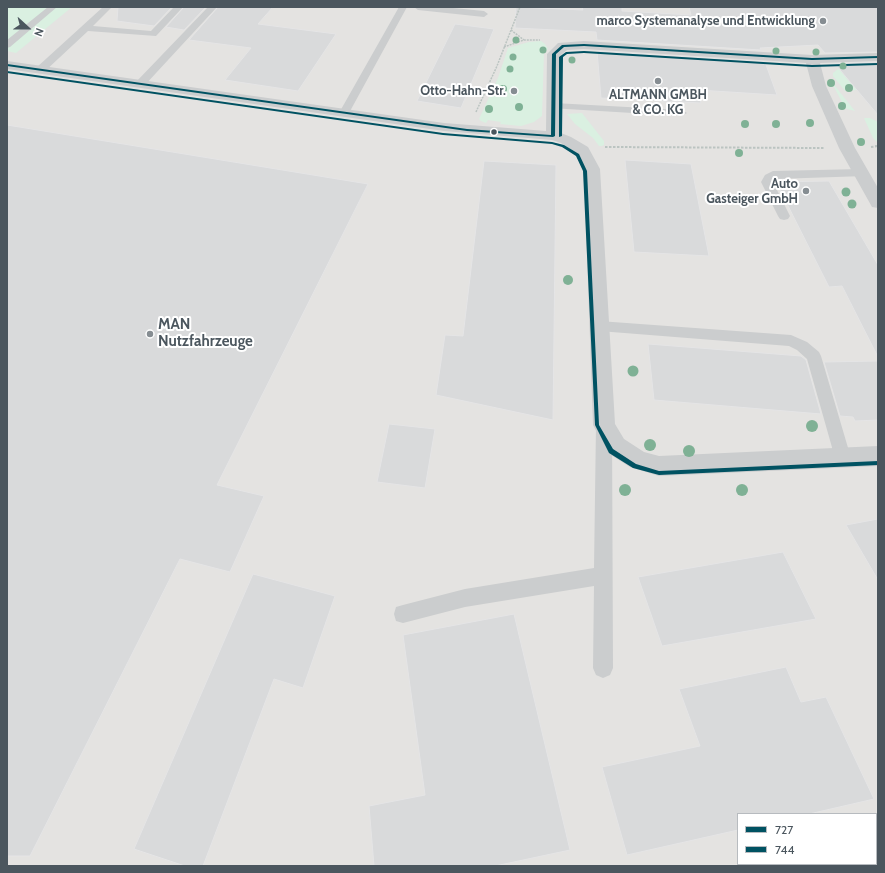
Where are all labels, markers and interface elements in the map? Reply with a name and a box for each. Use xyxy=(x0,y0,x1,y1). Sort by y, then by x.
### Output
north arrow xyxy=(8,8,48,48)
place label: marco Systemanalyse und Entwicklung xyxy=(596,13,815,29)
marker: marco Systemanalyse und Entwicklung xyxy=(818,16,828,26)
text: N xyxy=(31,26,47,38)
marker: ALTMANN GMBH & CO. KG xyxy=(653,76,663,86)
place label: Otto-Hahn-Str. xyxy=(420,83,506,99)
marker: Otto-Hahn-Str. xyxy=(509,86,519,96)
place label: ALTMANN GMBH & CO. KG xyxy=(609,87,707,118)
unlabelled marker xyxy=(489,127,499,137)
place label: Auto Gasteiger GmbH xyxy=(706,176,798,207)
marker: Auto Gasteiger GmbH xyxy=(801,186,811,196)
place label: MAN Nutzfahrzeuge xyxy=(158,316,253,351)
marker: MAN Nutzfahrzeuge xyxy=(145,329,155,339)
legend xyxy=(737,813,877,865)
text: 727 xyxy=(775,822,793,837)
text: 744 xyxy=(775,842,795,857)

